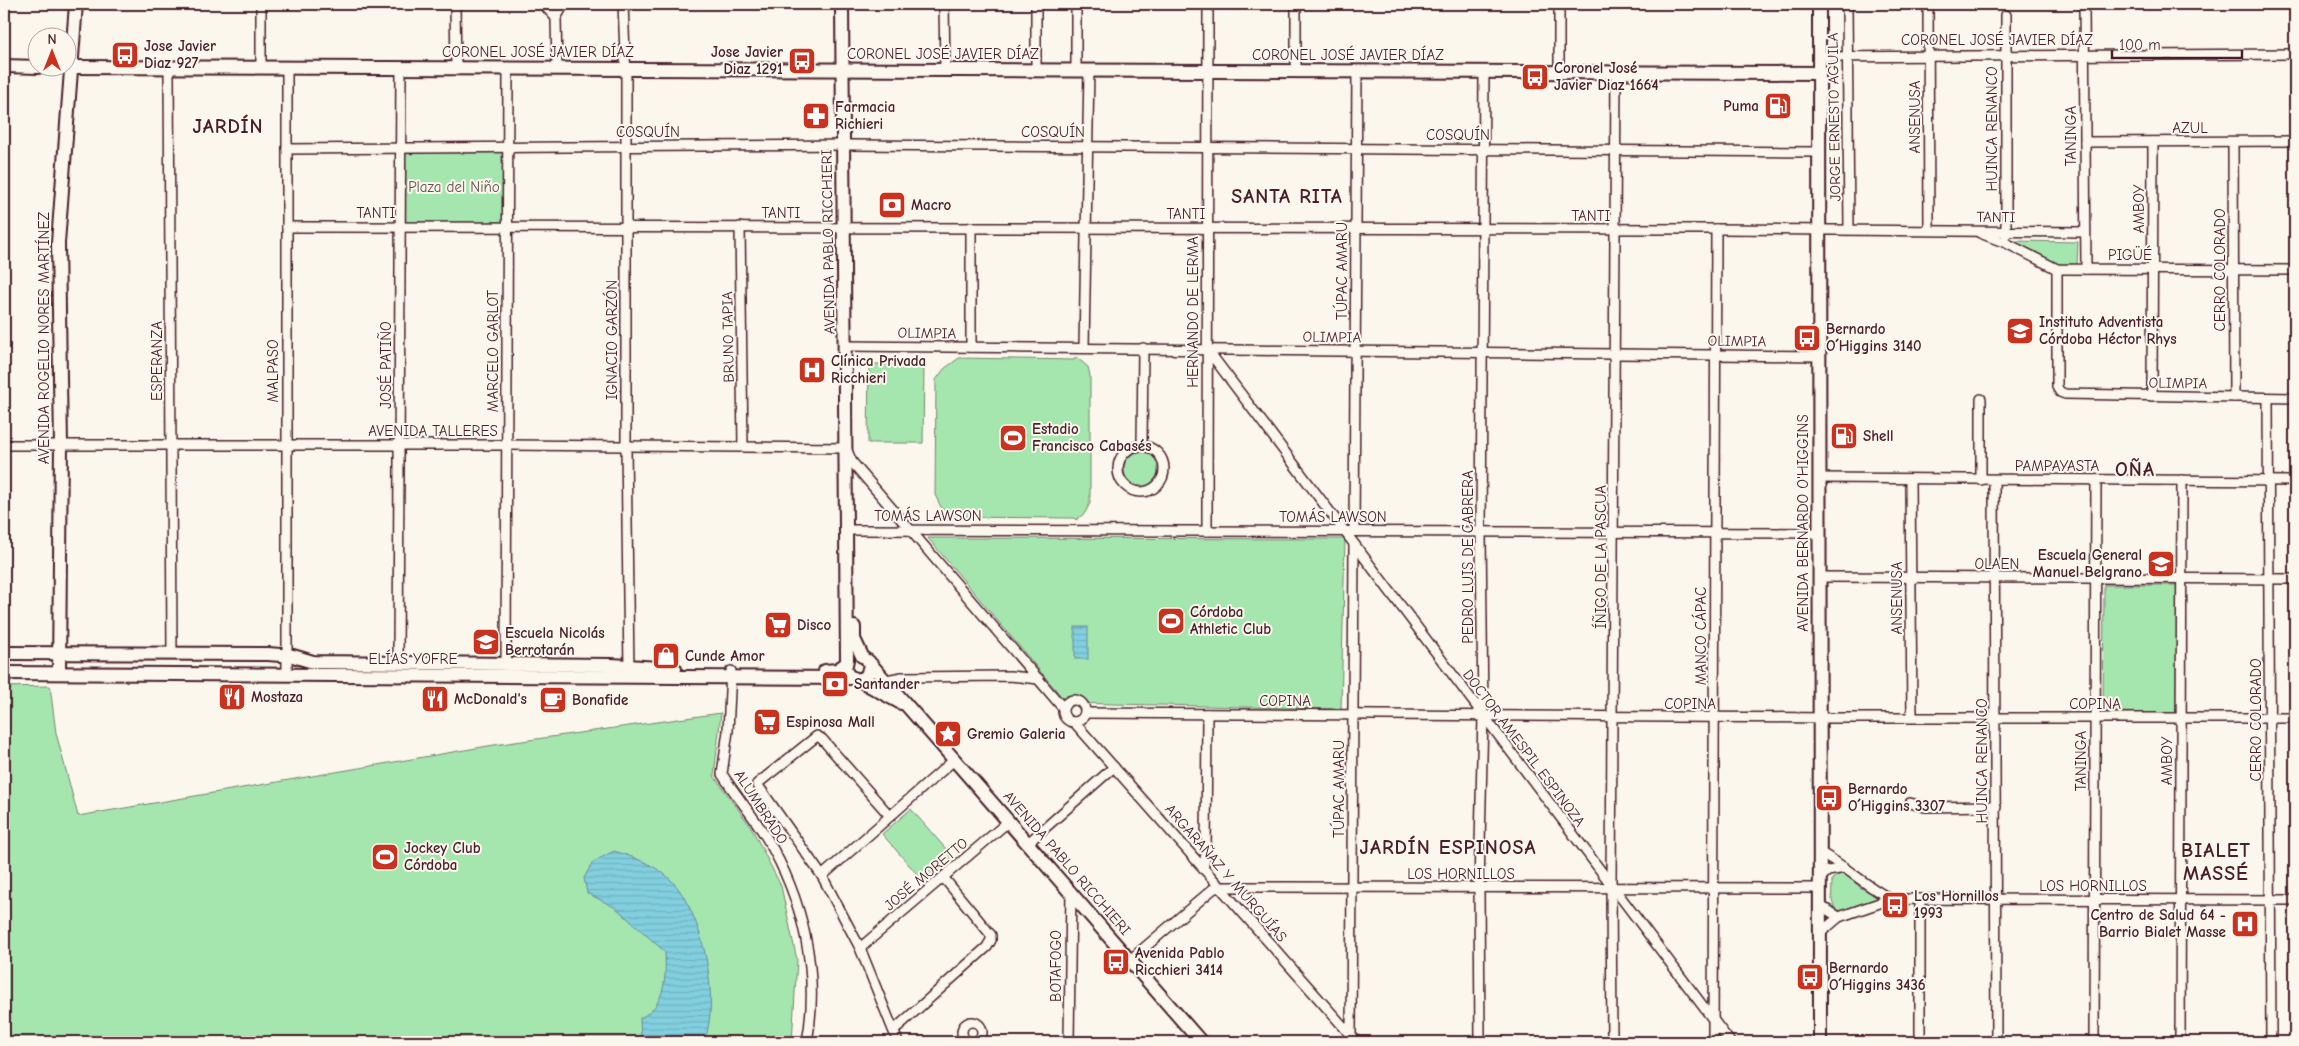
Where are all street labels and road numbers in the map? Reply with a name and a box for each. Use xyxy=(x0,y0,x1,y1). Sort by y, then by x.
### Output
street label: CORONEL JOSÉ JAVIER DÍAZ xyxy=(1901,30,2093,49)
street label: JORGE ERNESTO AGUILA xyxy=(1824,32,1844,202)
street label: CORONEL JOSÉ JAVIER DÍAZ xyxy=(442,42,634,61)
street label: CORONEL JOSÉ JAVIER DÍAZ xyxy=(847,44,1039,63)
street label: CORONEL JOSÉ JAVIER DÍAZ xyxy=(1252,45,1444,64)
street label: HUINCA RENANCO xyxy=(1983,66,2001,192)
street label: ANSENUSA xyxy=(1906,80,1924,154)
street label: TANINGA xyxy=(2062,106,2080,166)
street label: AZUL xyxy=(2172,119,2208,137)
street label: COSQUÍN xyxy=(616,122,680,141)
street label: COSQUÍN xyxy=(1021,122,1085,141)
street label: COSQUÍN xyxy=(1426,125,1490,144)
street label: AVENIDA PABLO RICCHIERI xyxy=(817,149,839,335)
street label: AMBOY xyxy=(2130,185,2148,233)
street label: TANTI xyxy=(357,204,396,222)
street label: TANTI xyxy=(762,204,801,222)
street label: TANTI xyxy=(1167,205,1206,223)
street label: TANTI xyxy=(1572,207,1611,225)
street label: TANTI xyxy=(1976,208,2016,226)
street label: CERRO COLORADO xyxy=(2211,208,2229,332)
street label: AVENIDA ROGELIO NORES MARTÍNEZ xyxy=(34,212,53,464)
street label: TÚPAC AMARU xyxy=(1332,222,1351,320)
street label: HERNANDO DE LERMA xyxy=(1184,236,1202,388)
street label: PIGÜÉ xyxy=(2108,245,2152,264)
street label: IGNACIO GARZÓN xyxy=(602,280,621,400)
street label: MARCELO GARLOT xyxy=(484,290,502,412)
street label: BRUNO TAPIA xyxy=(718,291,738,383)
street label: ESPERANZA xyxy=(148,321,166,401)
street label: JOSÉ PATIÑO xyxy=(376,321,395,409)
street label: OLIMPIA xyxy=(898,323,957,343)
street label: OLIMPIA xyxy=(1303,327,1362,347)
street label: OLIMPIA xyxy=(1708,331,1767,351)
street label: MALPASO xyxy=(264,339,282,403)
street label: OLIMPIA xyxy=(2149,373,2208,393)
street label: AVENIDA BERNARDO O'HIGGINS xyxy=(1794,414,1812,632)
street label: AVENIDA TALLERES xyxy=(368,422,498,440)
street label: PAMPAYASTA xyxy=(2015,457,2100,475)
street label: PEDRO LUIS DE CABRERA xyxy=(1459,470,1477,644)
street label: ÍÑIGO DE LA PASCUA xyxy=(1591,485,1610,629)
street label: TOMÁS LAWSON xyxy=(874,506,982,525)
street label: TOMÁS LAWSON xyxy=(1279,507,1387,526)
street label: OLAEN xyxy=(1975,555,2019,573)
street label: ANSENUSA xyxy=(1888,561,1906,635)
street label: MANCO CÁPAC xyxy=(1691,587,1710,685)
street label: ELÍAS YOFRE xyxy=(369,649,457,668)
street label: CERRO COLORADO xyxy=(2247,658,2265,782)
street label: DOCTOR AMESPIL ESPINOZA xyxy=(1459,666,1589,830)
street label: COPINA xyxy=(1259,692,1311,710)
street label: COPINA xyxy=(1664,695,1716,713)
street label: COPINA xyxy=(2069,695,2121,713)
street label: HUINCA RENANCO xyxy=(1973,698,1991,824)
street label: TANINGA xyxy=(2072,731,2090,791)
street label: AMBOY xyxy=(2158,737,2176,785)
street label: TÚPAC AMARU xyxy=(1329,740,1348,838)
street label: ALUMBRADO xyxy=(730,767,792,847)
street label: AVENIDA PABLO RICCHIERI xyxy=(1000,787,1135,939)
street label: ARGARAÑAZ Y MURGUÍAS xyxy=(1161,800,1292,946)
street label: JOSÉ MORETTO xyxy=(880,833,972,914)
street label: LOS HORNILLOS xyxy=(1407,865,1515,883)
street label: LOS HORNILLOS xyxy=(2039,877,2147,895)
street label: BOTAFOGO xyxy=(1047,930,1065,1002)

